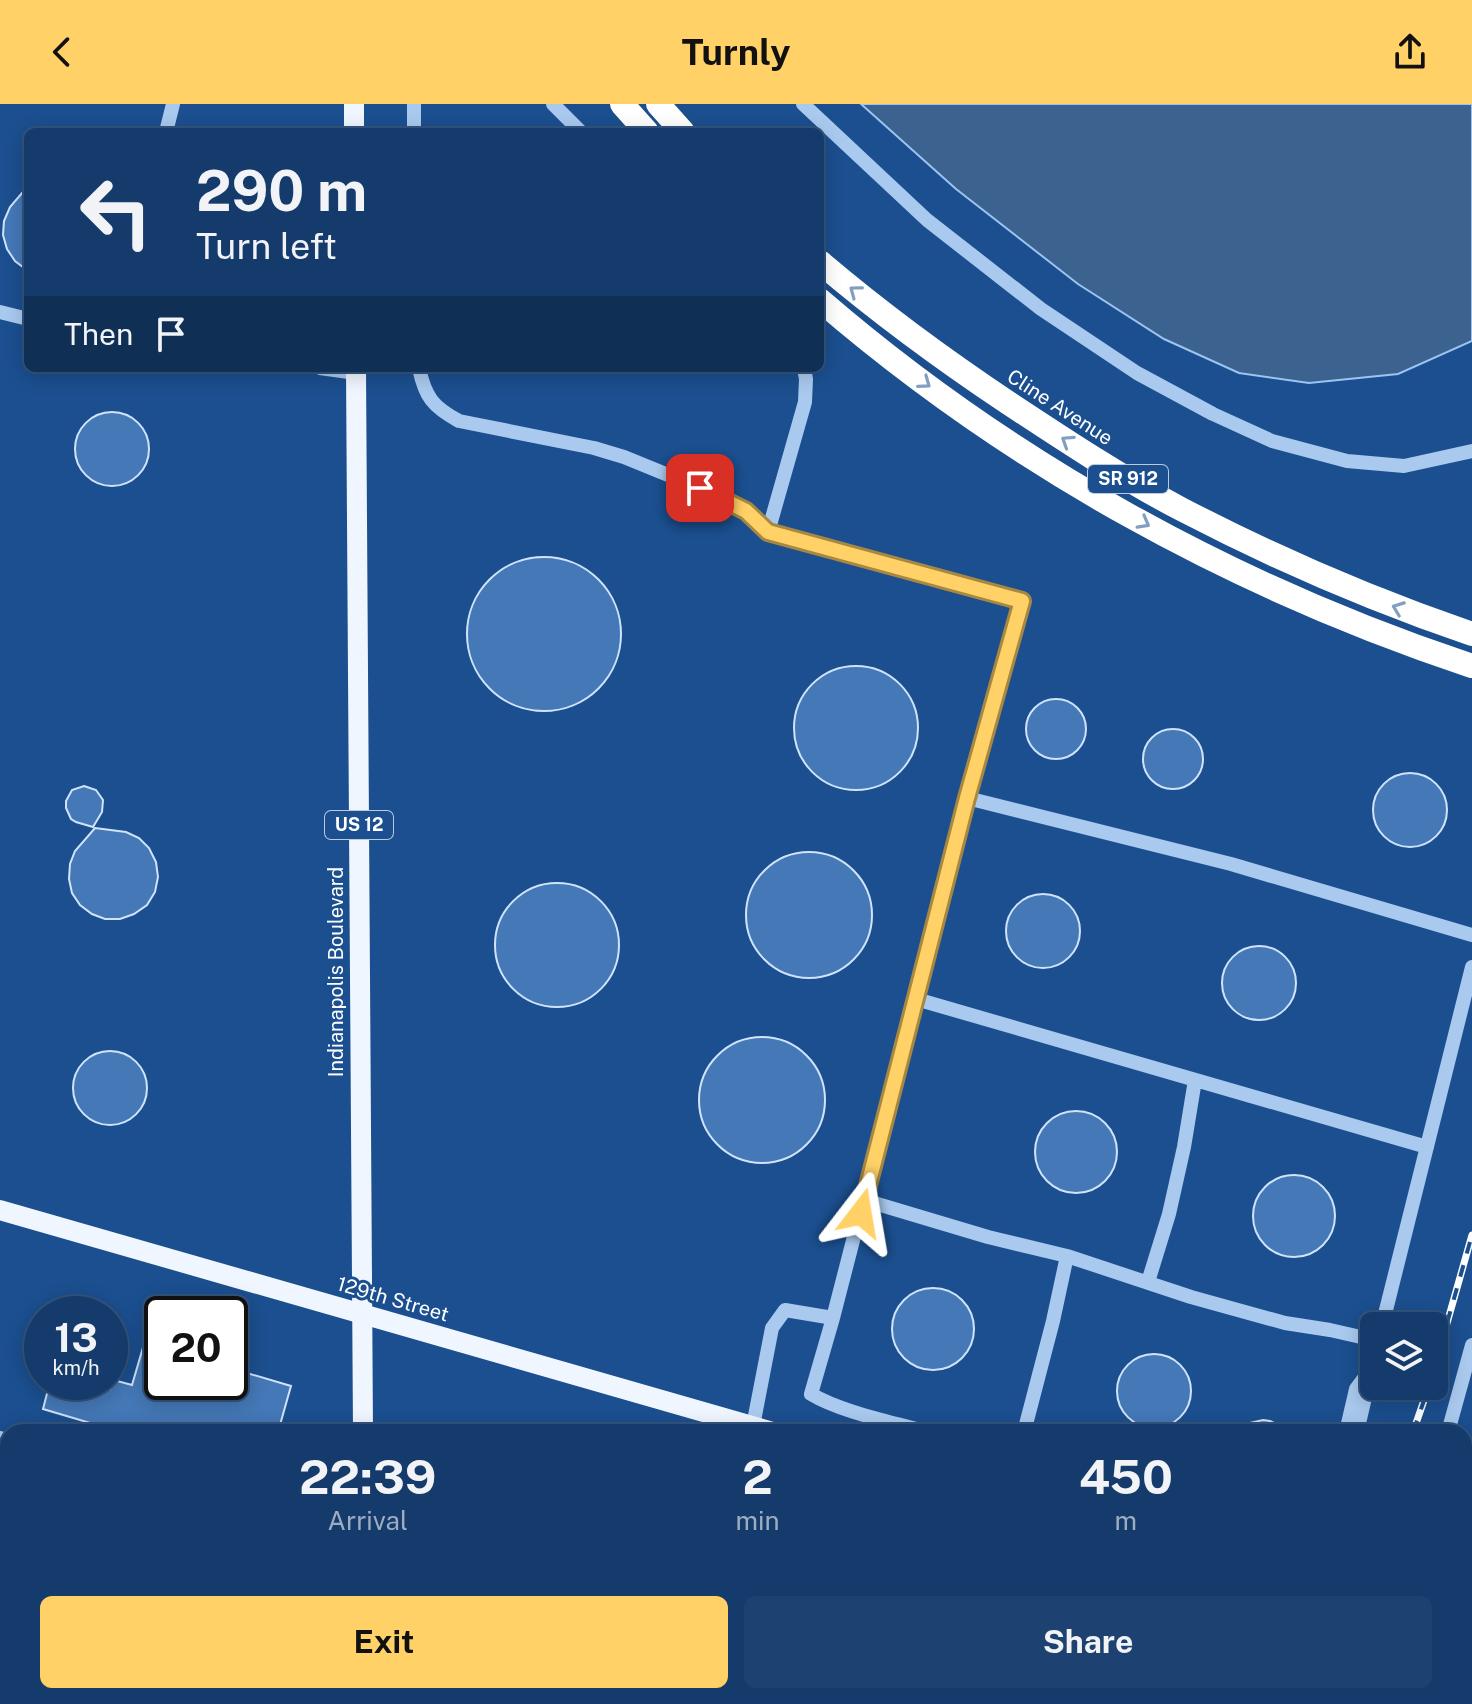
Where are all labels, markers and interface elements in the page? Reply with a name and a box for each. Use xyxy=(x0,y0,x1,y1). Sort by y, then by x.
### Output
icon: back xyxy=(40,30,84,74)
icon: share xyxy=(1388,30,1432,74)
text: Turnly xyxy=(682,31,790,73)
text: 290 m xyxy=(196,158,367,224)
icon: left xyxy=(64,160,168,264)
text: Turn left xyxy=(196,225,337,267)
one-way arrow xyxy=(849,286,864,300)
icon: arrive xyxy=(149,312,193,356)
text: Then xyxy=(64,316,133,352)
street label: Cline Avenue xyxy=(1003,364,1117,450)
one-way arrow xyxy=(916,373,931,387)
one-way arrow xyxy=(1061,436,1076,451)
pin xyxy=(666,454,734,522)
road number: SR 912 xyxy=(1088,465,1168,493)
icon: arrive xyxy=(678,466,722,510)
one-way arrow xyxy=(1135,513,1150,529)
one-way arrow xyxy=(1392,601,1406,618)
road number: US 12 xyxy=(325,811,393,839)
street label: Indianapolis Boulevard xyxy=(324,867,348,1077)
position arrow xyxy=(819,1171,903,1255)
street label: 129th Street xyxy=(334,1272,452,1326)
speed limit sign: 20 xyxy=(144,1296,248,1400)
map controls xyxy=(1360,1312,1448,1400)
button: layers xyxy=(1360,1312,1448,1400)
text: 13 xyxy=(54,1314,98,1361)
text: km/h xyxy=(52,1356,100,1380)
text: 22:39 xyxy=(299,1448,436,1505)
text: 2 xyxy=(742,1448,773,1505)
text: 450 xyxy=(1079,1448,1173,1505)
text: Arrival xyxy=(328,1505,408,1536)
text: min xyxy=(735,1505,780,1536)
text: m xyxy=(1115,1505,1137,1536)
button: Exit xyxy=(40,1596,728,1688)
button: Share xyxy=(744,1596,1432,1688)

